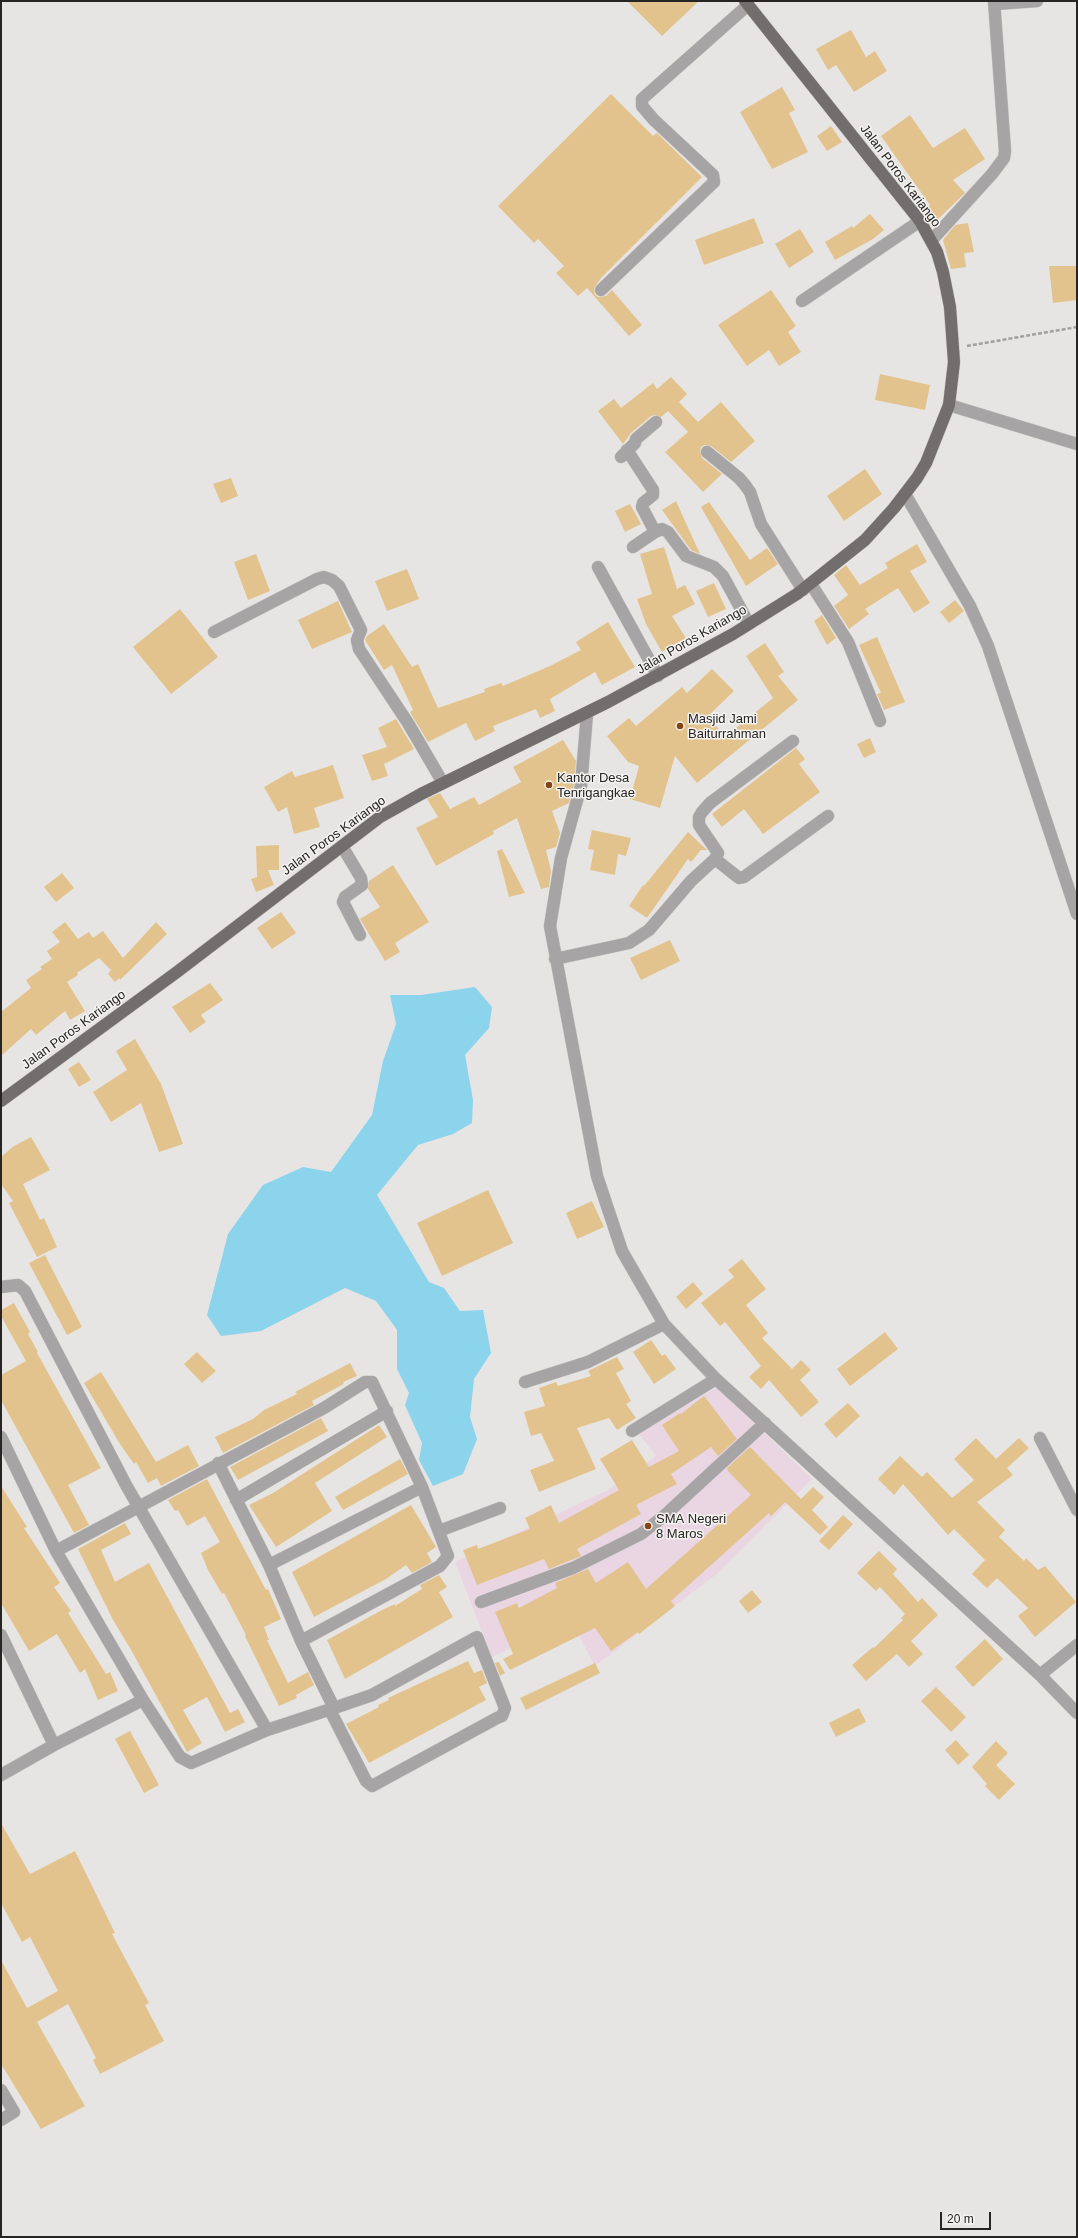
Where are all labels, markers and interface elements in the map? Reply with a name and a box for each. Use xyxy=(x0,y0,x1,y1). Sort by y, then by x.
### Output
street label: Jalan Poros Kariango xyxy=(856,122,944,230)
street label: Jalan Poros Kariango xyxy=(634,602,750,678)
place label: Masjid Jami Baiturrahman xyxy=(688,711,766,742)
marker: Masjid Jami Baiturrahman xyxy=(675,721,685,731)
place label: Kantor Desa Tenrigangkae xyxy=(557,770,635,801)
marker: Kantor Desa Tenrigangkae xyxy=(544,780,554,790)
street label: Jalan Poros Kariango xyxy=(279,793,389,879)
street label: Jalan Poros Kariango xyxy=(19,987,129,1073)
place label: SMA Negeri 8 Maros xyxy=(656,1511,726,1542)
marker: SMA Negeri 8 Maros xyxy=(643,1521,653,1531)
scale bar xyxy=(942,2204,993,2230)
text: 20 m xyxy=(947,2212,974,2226)

